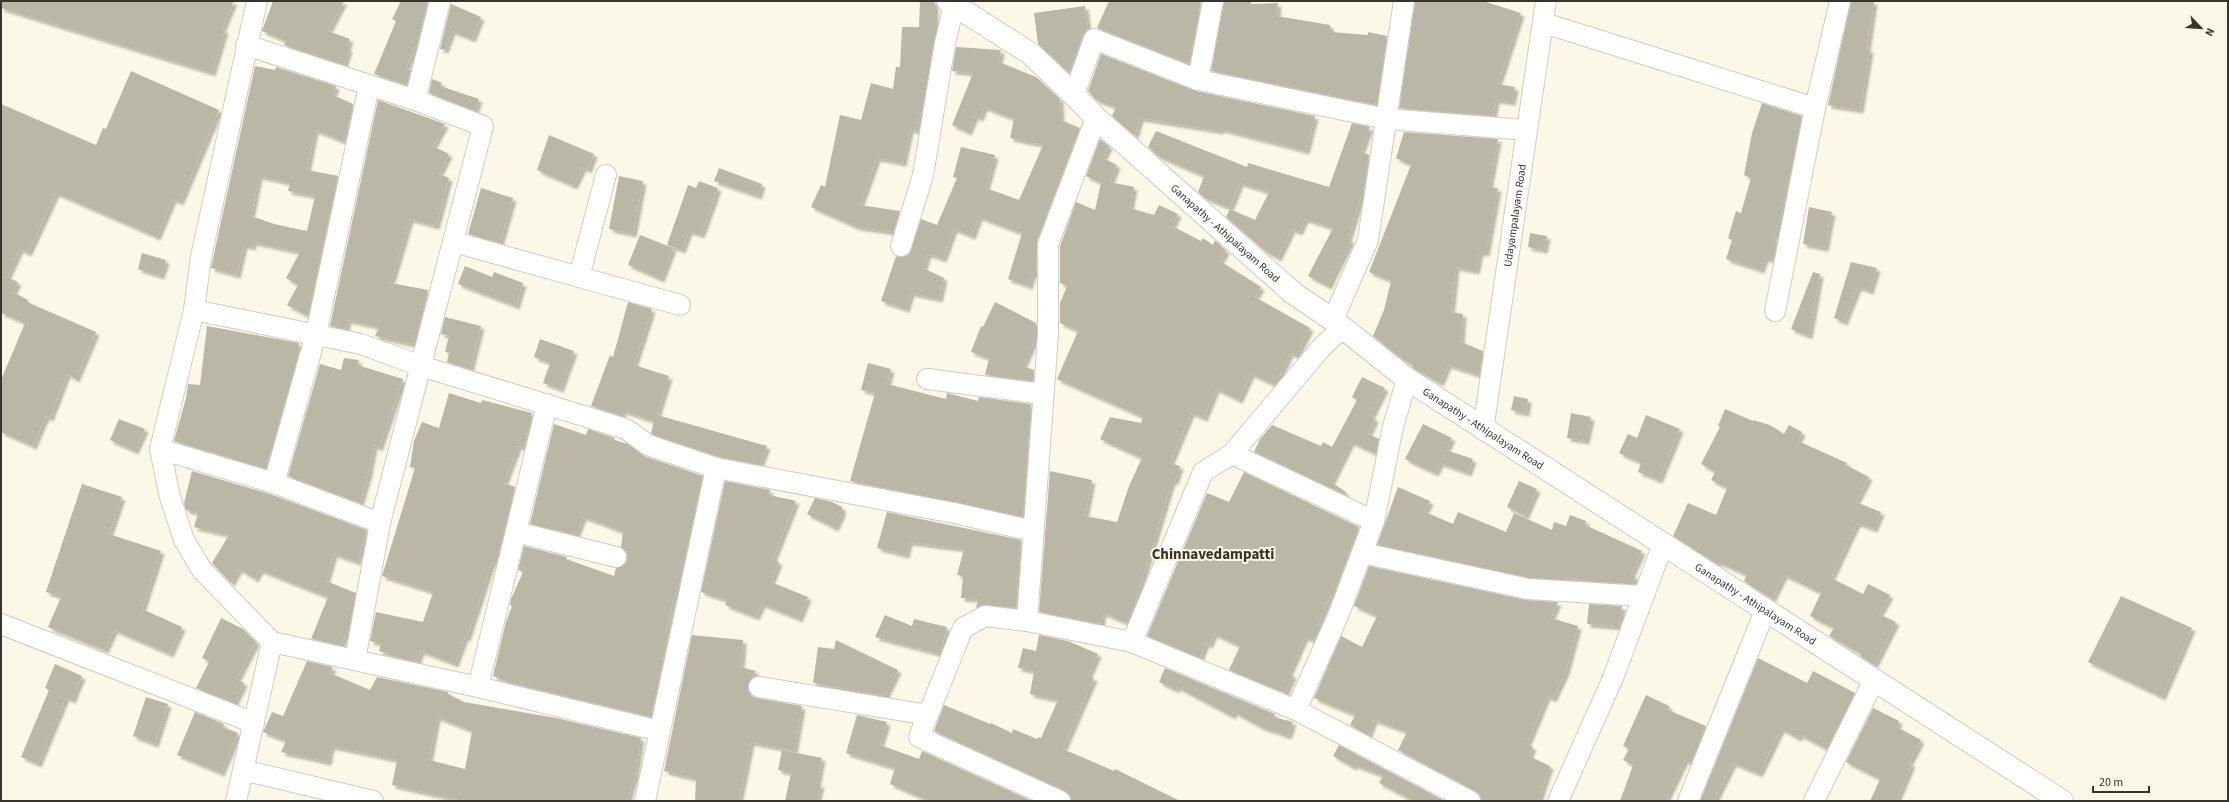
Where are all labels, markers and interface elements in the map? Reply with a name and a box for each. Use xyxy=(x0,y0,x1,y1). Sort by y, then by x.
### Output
north arrow xyxy=(2181,8,2221,48)
text: N xyxy=(2201,26,2218,39)
street label: Udayampalayam Road xyxy=(1500,163,1530,268)
street label: Ganapathy - Athipalayam Road xyxy=(1167,181,1283,286)
street label: Ganapathy - Athipalayam Road xyxy=(1420,384,1547,473)
district label: Chinnavedampatti xyxy=(1152,544,1274,565)
street label: Ganapathy - Athipalayam Road xyxy=(1692,559,1819,649)
scale bar xyxy=(2093,768,2149,794)
text: 20 m xyxy=(2099,774,2123,791)

